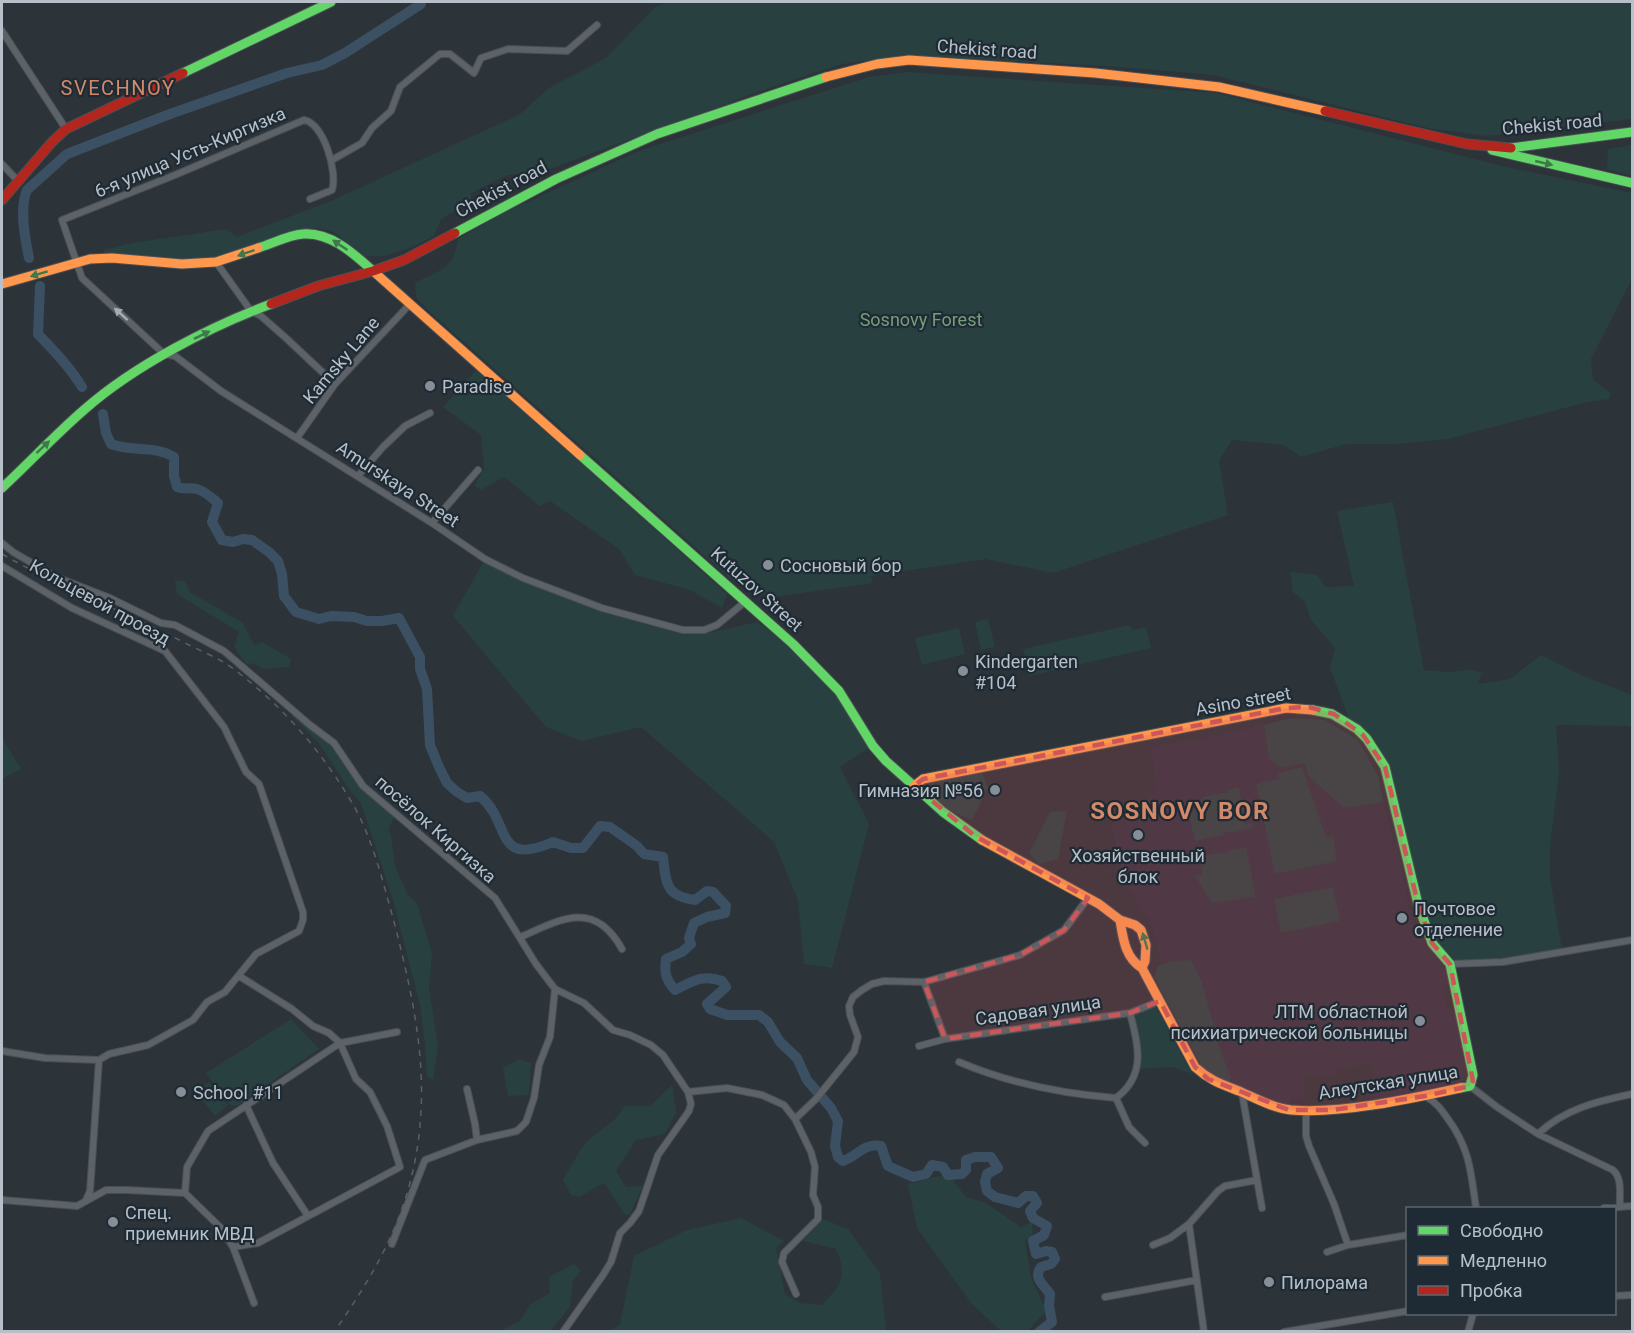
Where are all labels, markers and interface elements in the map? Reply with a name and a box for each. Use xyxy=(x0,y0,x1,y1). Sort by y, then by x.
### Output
street label: Chekist road xyxy=(936,35,1038,63)
district label: SVECHNOY xyxy=(61,76,175,100)
street label: 6-я улица Усть-Киргизка xyxy=(91,102,289,202)
street label: Chekist road xyxy=(1501,109,1603,139)
street label: Chekist road xyxy=(452,156,550,222)
one-way arrow xyxy=(1534,158,1553,168)
one-way arrow xyxy=(333,239,349,251)
one-way arrow xyxy=(237,249,255,258)
one-way arrow xyxy=(30,270,48,279)
one-way arrow xyxy=(114,308,129,321)
park label: Sosnovy Forest xyxy=(860,309,982,330)
street label: Kamsky Lane xyxy=(298,312,384,408)
one-way arrow xyxy=(193,331,210,340)
place label: Paradise xyxy=(442,376,512,397)
marker: Paradise xyxy=(423,379,437,393)
street label: Amurskaya Street xyxy=(333,437,463,531)
one-way arrow xyxy=(35,441,50,454)
street label: Kutuzov Street xyxy=(707,542,807,636)
street label: Кольцевой проезд xyxy=(26,555,174,649)
place label: Сосновый бор xyxy=(780,555,902,576)
marker: Сосновый бор xyxy=(761,558,775,572)
place label: Kindergarten #104 xyxy=(975,651,1078,693)
marker: Kindergarten #104 xyxy=(956,664,970,678)
street label: Asino street xyxy=(1194,682,1292,720)
street label: посёлок Киргизка xyxy=(371,771,501,887)
place label: Гимназия №56 xyxy=(858,780,983,801)
marker: Гимназия №56 xyxy=(988,783,1002,797)
district label: SOSNOVY BOR xyxy=(1090,797,1270,825)
marker: Хозяйственный блок xyxy=(1131,828,1145,842)
place label: Хозяйственный блок xyxy=(1071,845,1205,887)
place label: Почтовое отделение xyxy=(1414,898,1503,940)
marker: Почтовое отделение xyxy=(1395,911,1409,925)
one-way arrow xyxy=(1139,932,1149,950)
street label: Садовая улица xyxy=(974,991,1102,1029)
place label: ЛТМ областной психиатрической больницы xyxy=(1171,1001,1408,1043)
marker: ЛТМ областной психиатрической больницы xyxy=(1413,1014,1427,1028)
street label: Алеутская улица xyxy=(1317,1061,1459,1103)
place label: School #11 xyxy=(193,1082,284,1103)
marker: School #11 xyxy=(174,1085,188,1099)
place label: Спец. приемник МВД xyxy=(125,1202,255,1244)
legend xyxy=(1406,1207,1616,1315)
marker: Спец. приемник МВД xyxy=(106,1215,120,1229)
text: Свободно xyxy=(1460,1220,1543,1241)
text: Медленно xyxy=(1460,1250,1547,1271)
place label: Пилорама xyxy=(1281,1272,1368,1293)
marker: Пилорама xyxy=(1262,1275,1276,1289)
text: Пробка xyxy=(1460,1280,1523,1301)

